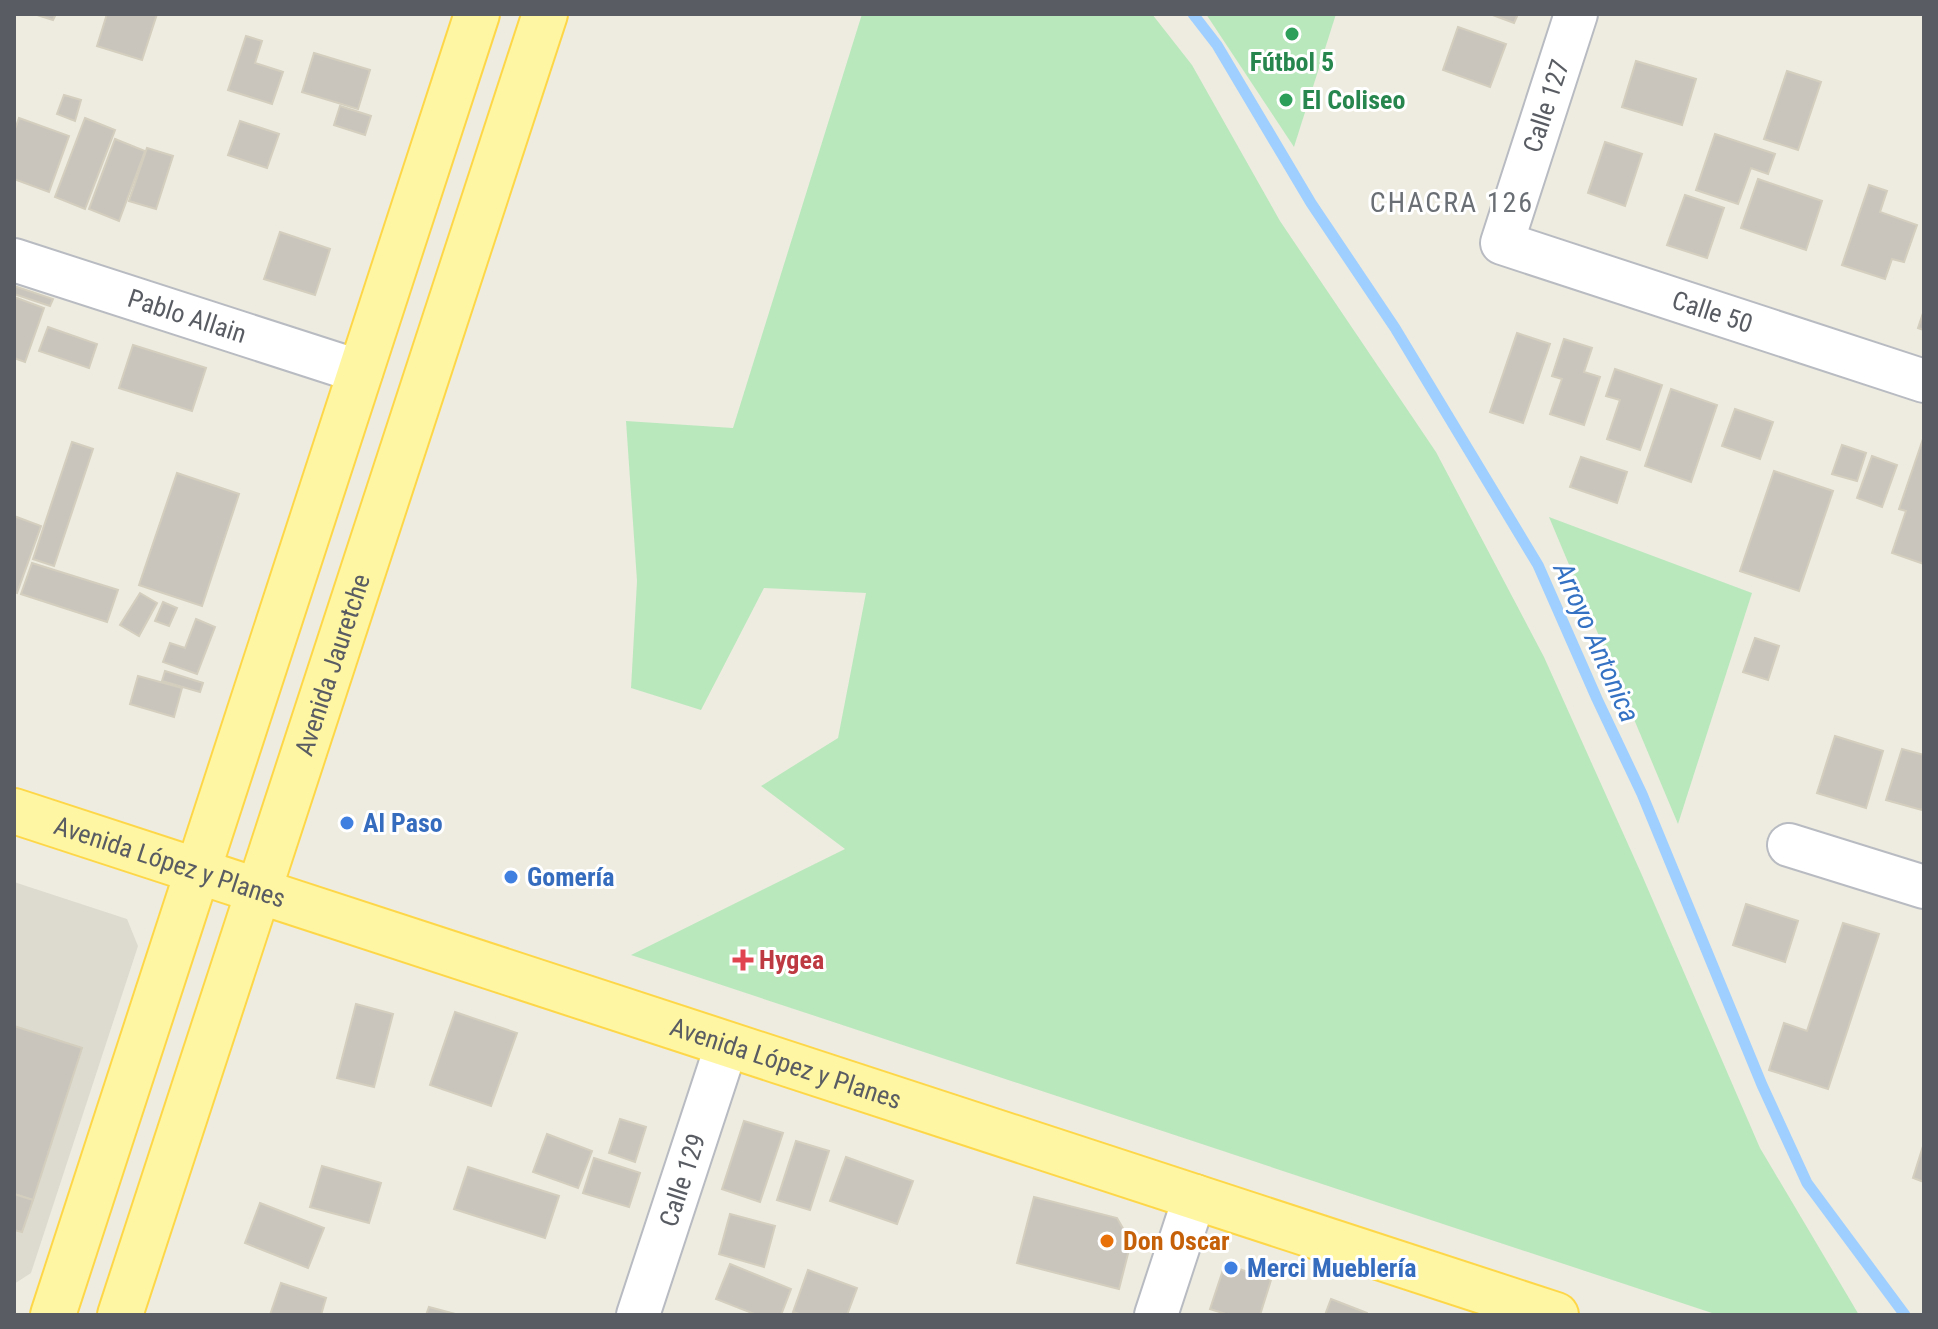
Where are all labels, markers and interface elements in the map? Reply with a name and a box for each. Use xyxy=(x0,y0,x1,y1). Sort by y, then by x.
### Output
marker: Fútbol 5 xyxy=(1283,25,1301,43)
place label: Fútbol 5 xyxy=(1250,47,1334,77)
street label: Calle 127 xyxy=(1517,56,1575,156)
place label: El Coliseo xyxy=(1302,85,1405,115)
marker: El Coliseo xyxy=(1277,91,1295,109)
district label: CHACRA 126 xyxy=(1370,186,1534,219)
street label: Pablo Allain xyxy=(124,283,250,349)
street label: Calle 50 xyxy=(1668,285,1756,339)
water label: Arroyo Antonica xyxy=(1546,556,1647,727)
street label: Avenida Jauretche xyxy=(289,570,376,759)
place label: Al Paso xyxy=(363,808,443,838)
street label: Avenida López y Planes xyxy=(50,810,289,914)
marker: Al Paso xyxy=(338,814,356,832)
place label: Gomería xyxy=(527,862,615,892)
marker: Gomería xyxy=(502,868,520,886)
place label: Hygea xyxy=(759,945,824,975)
marker: Hygea xyxy=(734,951,752,969)
street label: Avenida López y Planes xyxy=(666,1011,905,1115)
street label: Calle 129 xyxy=(653,1130,712,1230)
place label: Don Oscar xyxy=(1123,1226,1230,1256)
marker: Don Oscar xyxy=(1098,1232,1116,1250)
place label: Merci Mueblería xyxy=(1247,1253,1417,1283)
marker: Merci Mueblería xyxy=(1222,1259,1240,1277)

